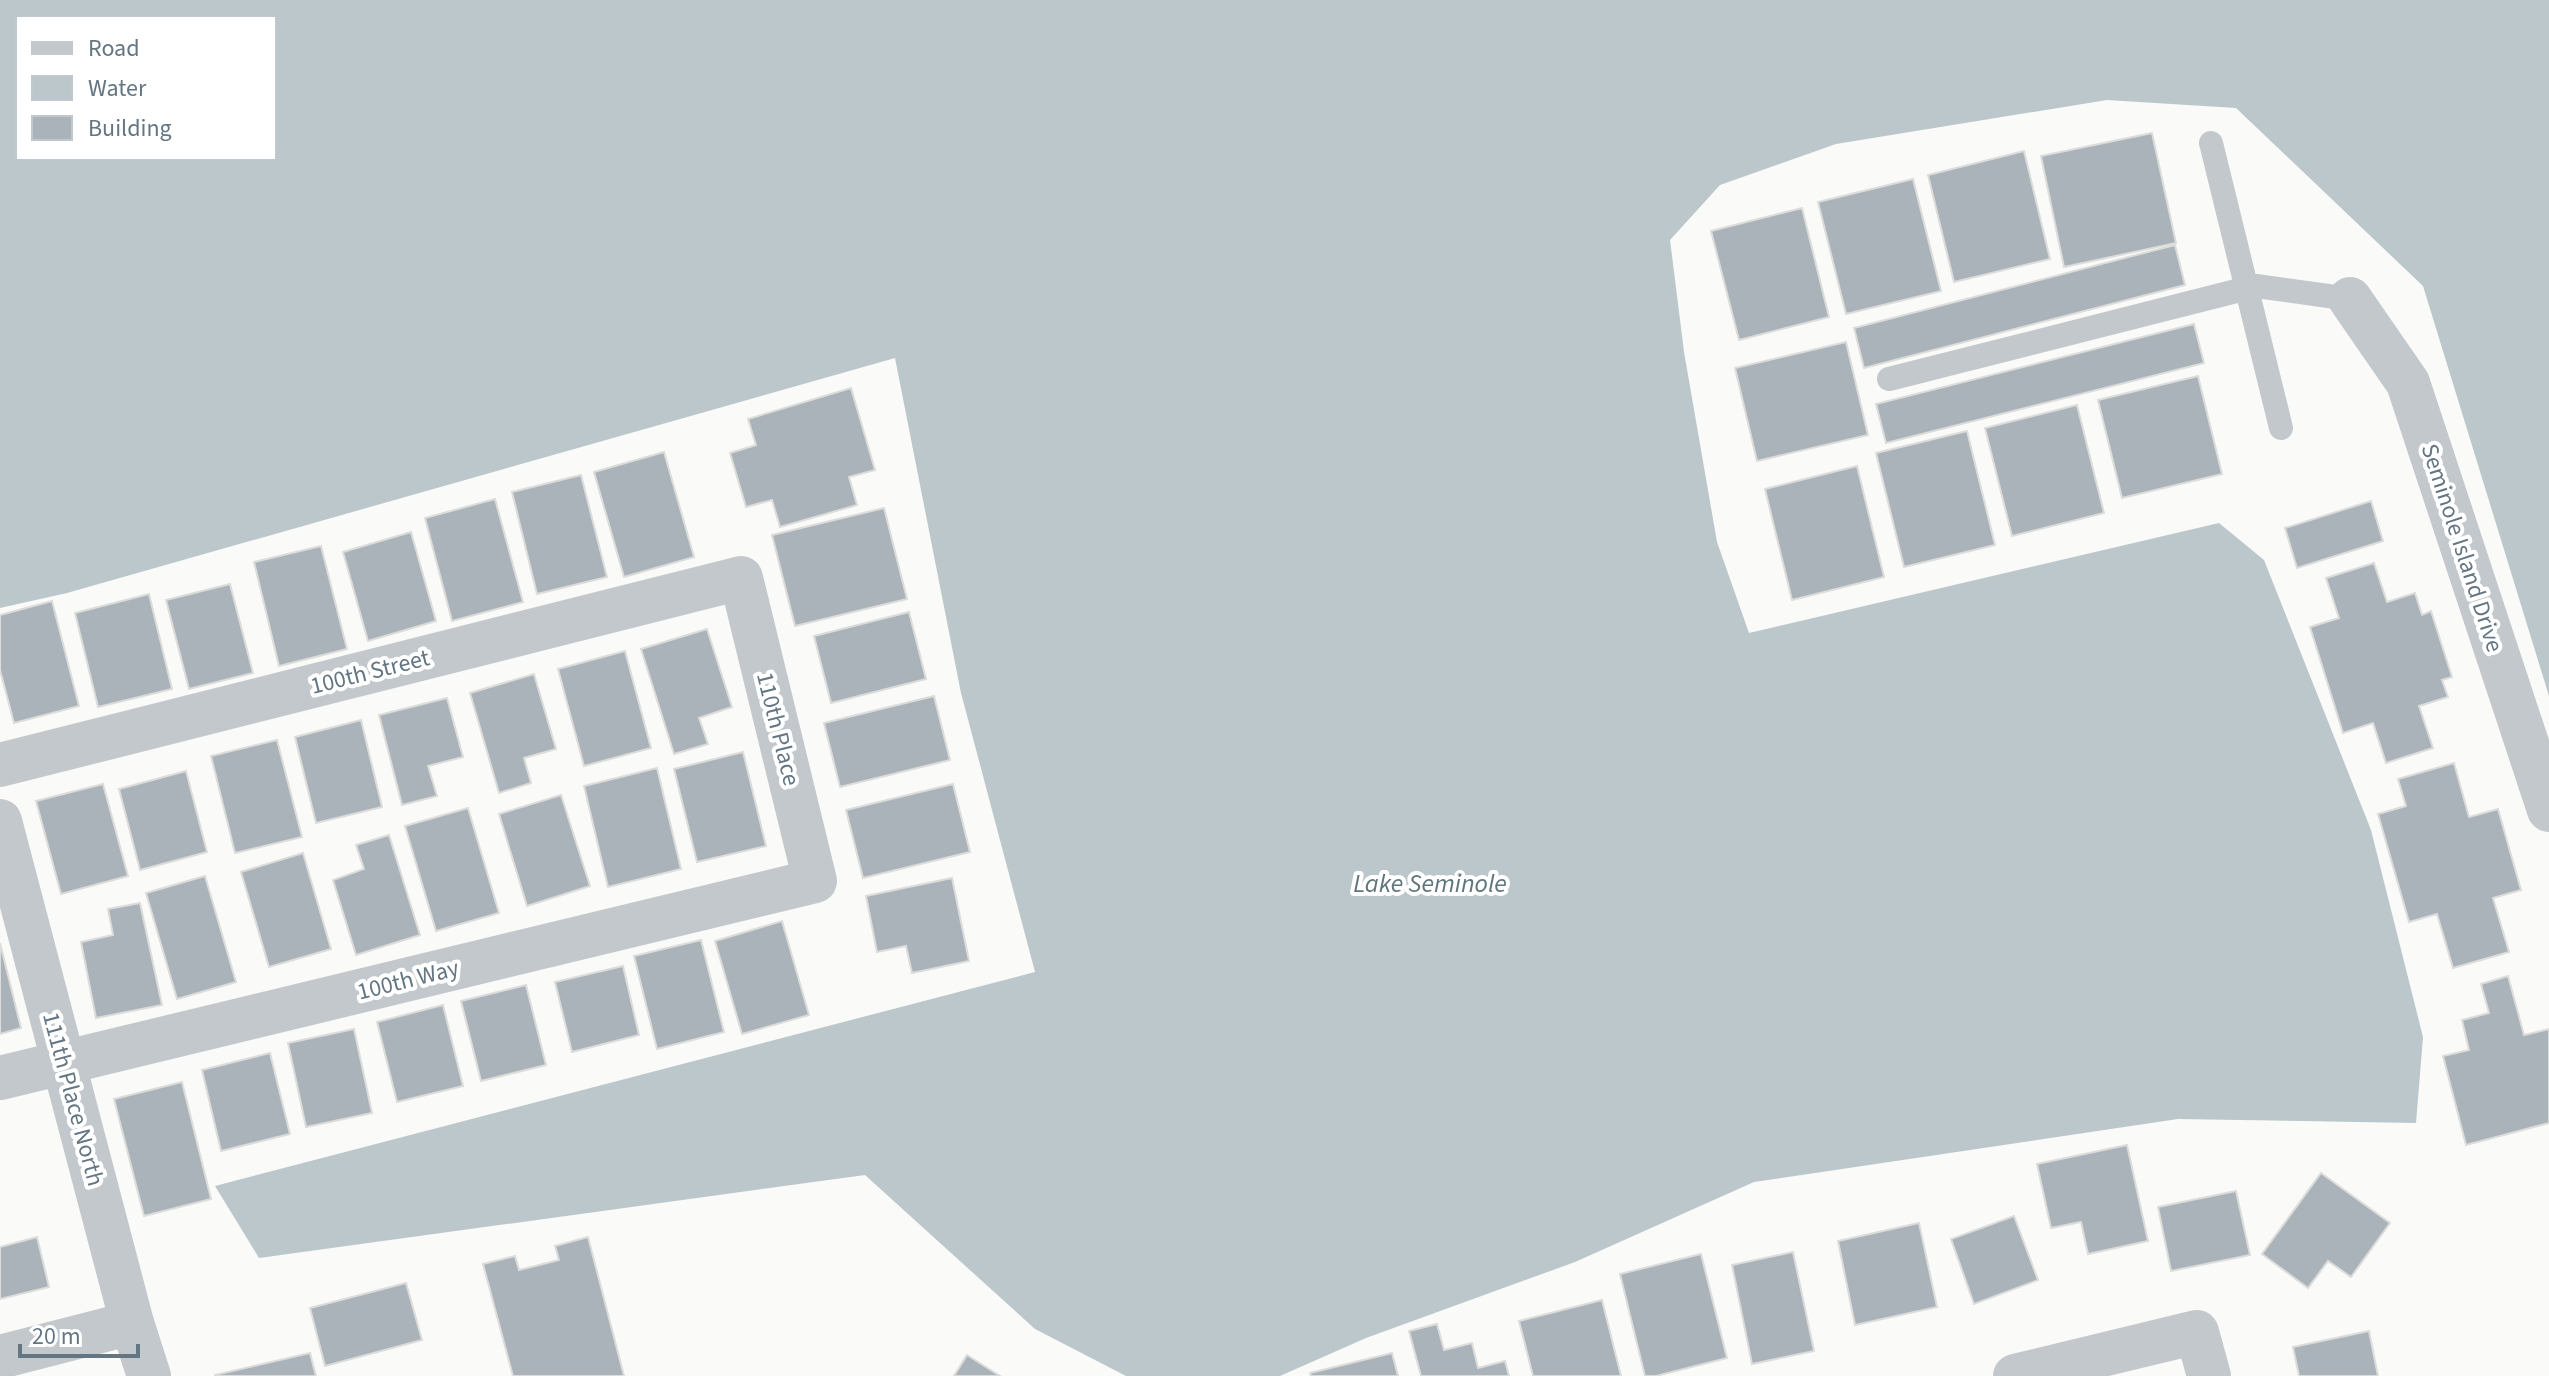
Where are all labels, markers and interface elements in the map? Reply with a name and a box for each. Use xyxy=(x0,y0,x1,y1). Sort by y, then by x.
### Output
legend xyxy=(16,16,276,160)
text: Road xyxy=(88,31,140,66)
text: Water xyxy=(88,71,147,106)
text: Building xyxy=(88,111,172,146)
street label: Seminole Island Drive xyxy=(2412,439,2512,657)
street label: 100th Street xyxy=(307,640,433,704)
street label: 110th Place xyxy=(747,669,809,789)
water label: Lake Seminole xyxy=(1353,865,1507,902)
street label: 100th Way xyxy=(354,950,462,1010)
street label: 111th Place North xyxy=(33,1008,113,1190)
scale bar xyxy=(20,1308,138,1358)
text: 20 m xyxy=(32,1319,81,1354)

